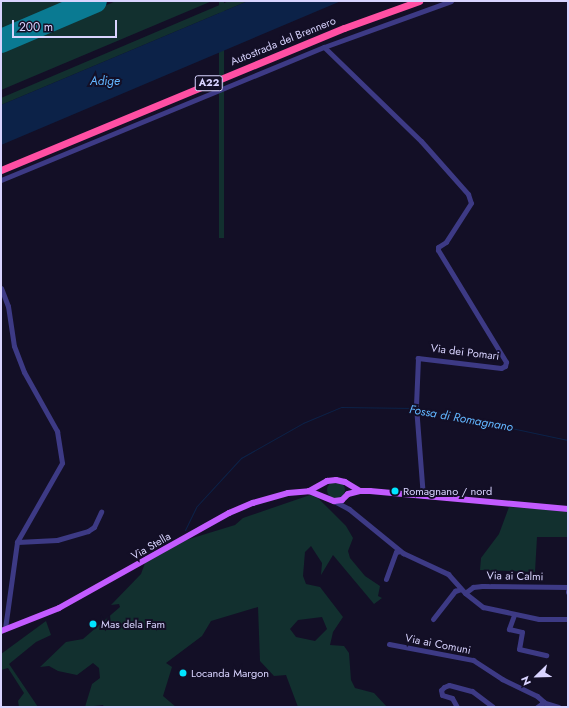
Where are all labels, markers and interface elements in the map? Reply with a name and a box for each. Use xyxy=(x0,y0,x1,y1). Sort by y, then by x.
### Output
scale bar xyxy=(14,12,119,38)
street label: Autostrada del Brennero xyxy=(228,14,338,68)
text: 200 m xyxy=(19,18,53,36)
water label: Adige xyxy=(90,75,120,89)
road number: A22 xyxy=(194,75,224,91)
street label: Via dei Pomari xyxy=(430,341,500,363)
water label: Fossa di Romagnano xyxy=(408,403,514,435)
place label: Romagnano / nord xyxy=(403,484,492,498)
marker: Romagnano / nord xyxy=(390,486,400,496)
street label: Via Stella xyxy=(129,529,173,563)
street label: Via ai Calmi xyxy=(486,569,544,583)
place label: Mas dela Fam xyxy=(101,617,165,631)
marker: Mas dela Fam xyxy=(88,619,98,629)
street label: Via ai Comuni xyxy=(404,631,472,657)
north arrow xyxy=(517,656,557,696)
place label: Locanda Margon xyxy=(191,666,269,680)
marker: Locanda Margon xyxy=(178,668,188,678)
text: N xyxy=(517,674,535,688)

